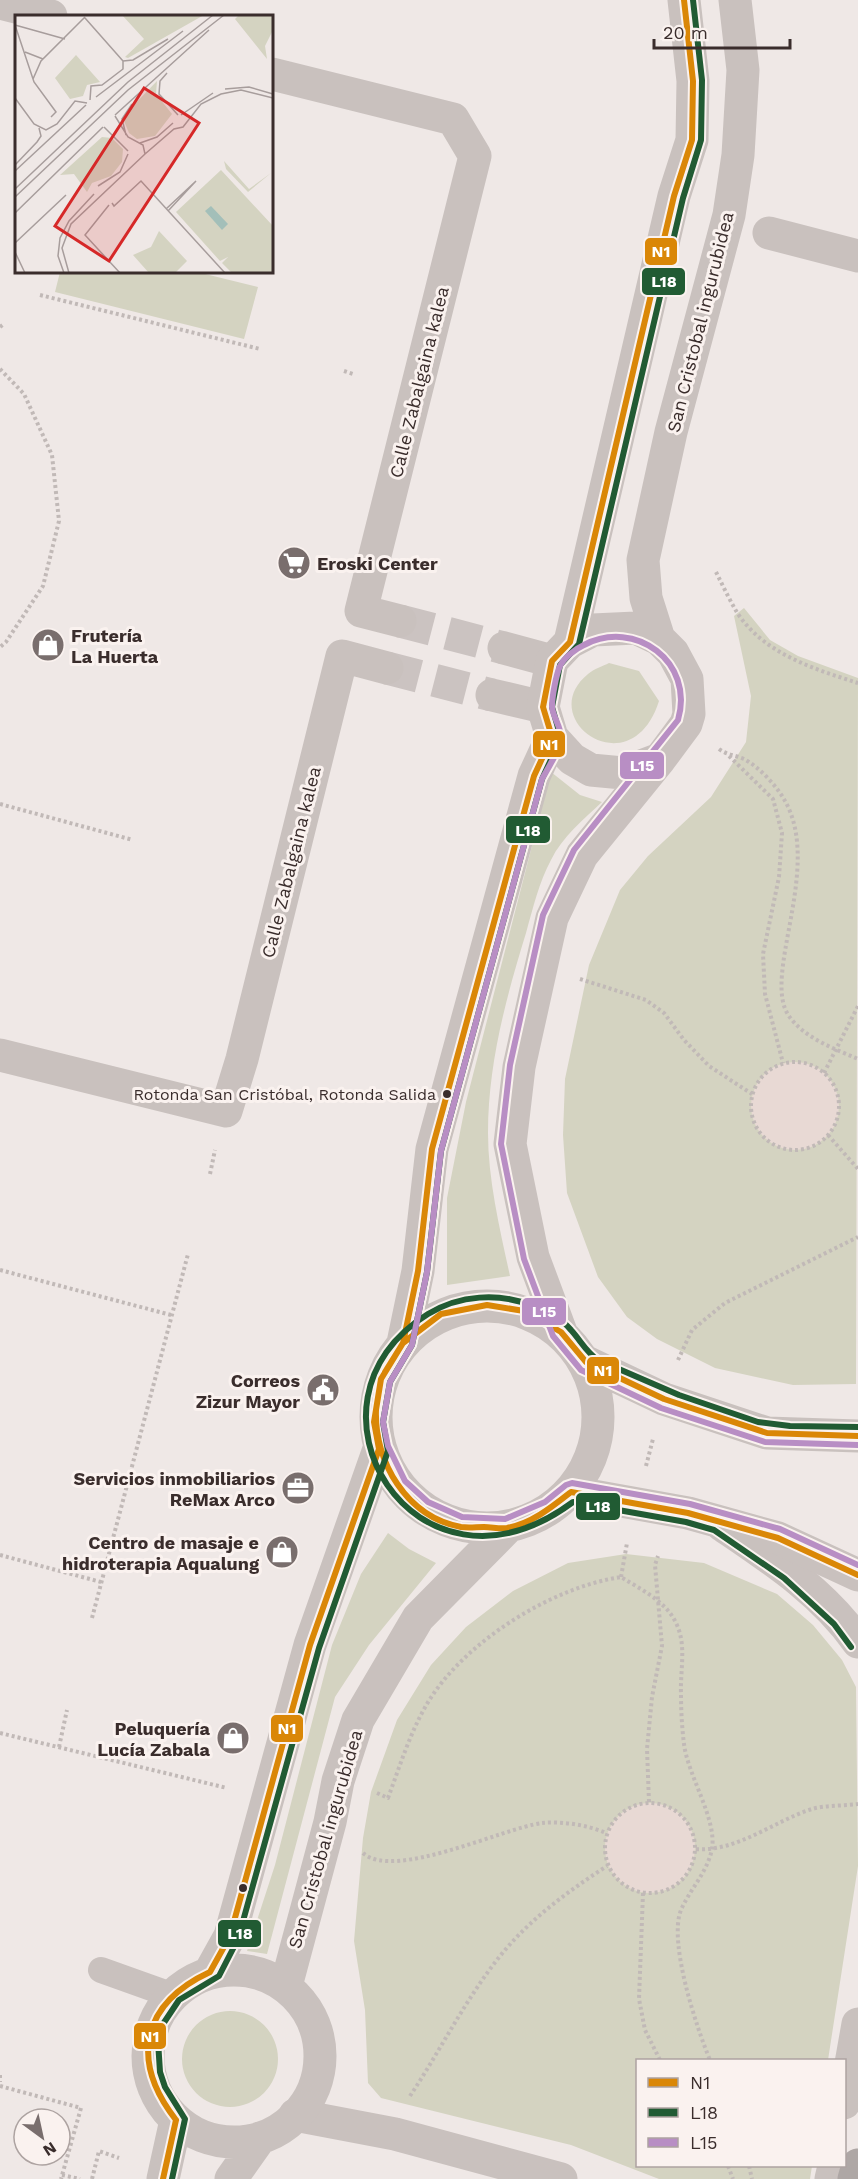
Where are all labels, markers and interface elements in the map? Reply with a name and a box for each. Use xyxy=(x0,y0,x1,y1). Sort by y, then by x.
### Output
scale bar xyxy=(654,12,790,50)
inset map xyxy=(15,15,273,273)
text: 20 m xyxy=(663,22,708,43)
street label: San Cristobal ingurubidea xyxy=(662,210,738,434)
line badge: N1 xyxy=(644,237,678,266)
text: N1 xyxy=(652,242,670,261)
line badge: L18 xyxy=(641,267,686,296)
text: L18 xyxy=(651,272,677,291)
street label: Calle Zabalgaina kalea xyxy=(385,284,453,480)
supermarket icon: Eroski Center xyxy=(276,545,312,581)
place label: Eroski Center xyxy=(317,553,438,574)
place label: Frutería La Huerta xyxy=(71,625,159,667)
shop icon: Frutería La Huerta xyxy=(30,627,66,663)
line badge: N1 xyxy=(532,730,566,758)
text: N1 xyxy=(540,735,558,754)
line badge: L15 xyxy=(619,751,665,780)
text: L15 xyxy=(630,756,654,775)
street label: Calle Zabalgaina kalea xyxy=(257,764,325,960)
line badge: L18 xyxy=(505,815,551,844)
text: L18 xyxy=(515,821,541,840)
place label: Rotonda San Cristóbal, Rotonda Salida xyxy=(133,1085,436,1104)
marker: Rotonda San Cristóbal, Rotonda Salida xyxy=(441,1088,453,1100)
line badge: L15 xyxy=(521,1297,567,1326)
text: L15 xyxy=(532,1302,556,1321)
line badge: N1 xyxy=(586,1356,620,1385)
text: N1 xyxy=(594,1361,612,1380)
place label: Correos Zizur Mayor xyxy=(196,1370,300,1412)
public building icon: Correos Zizur Mayor xyxy=(305,1372,341,1408)
place label: Servicios inmobiliarios ReMax Arco xyxy=(73,1468,275,1510)
office icon: Servicios inmobiliarios ReMax Arco xyxy=(280,1470,316,1506)
line badge: L18 xyxy=(575,1492,621,1521)
text: L18 xyxy=(585,1497,611,1516)
place label: Centro de masaje e hidroterapia Aqualung xyxy=(62,1532,260,1574)
shop icon: Centro de masaje e hidroterapia Aqualung xyxy=(264,1534,300,1570)
line badge: N1 xyxy=(270,1714,304,1743)
place label: Peluquería Lucía Zabala xyxy=(97,1718,211,1760)
text: N1 xyxy=(278,1719,296,1738)
shop icon: Peluquería Lucía Zabala xyxy=(215,1720,251,1756)
street label: San Cristobal ingurubidea xyxy=(284,1727,366,1951)
unlabelled marker xyxy=(237,1882,249,1894)
line badge: L18 xyxy=(217,1919,262,1948)
text: L18 xyxy=(227,1924,253,1943)
line badge: N1 xyxy=(133,2022,167,2050)
text: N1 xyxy=(141,2027,159,2046)
legend xyxy=(636,2059,846,2167)
text: N1 xyxy=(690,2072,710,2093)
text: L18 xyxy=(690,2102,718,2123)
north arrow xyxy=(12,2107,72,2167)
text: L15 xyxy=(690,2132,717,2153)
text: N xyxy=(40,2138,60,2160)

